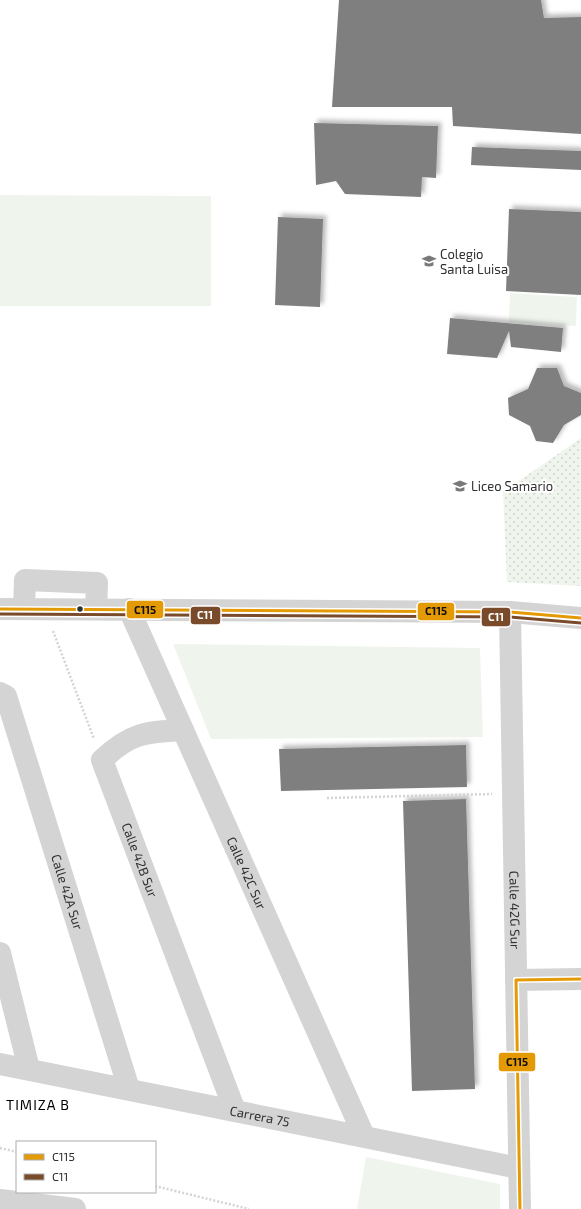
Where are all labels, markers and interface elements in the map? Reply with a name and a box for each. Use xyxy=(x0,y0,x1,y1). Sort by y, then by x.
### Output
place label: Colegio Santa Luisa xyxy=(440,246,508,277)
school or university icon: Colegio Santa Luisa xyxy=(421,253,437,269)
school or university icon: Liceo Samario xyxy=(452,478,468,494)
place label: Liceo Samario xyxy=(471,478,553,494)
line badge: C115 xyxy=(126,600,164,619)
line badge: C115 xyxy=(417,602,455,621)
text: C115 xyxy=(134,603,156,616)
unlabelled marker xyxy=(75,604,85,614)
text: C115 xyxy=(425,604,447,617)
line badge: C11 xyxy=(190,606,221,625)
line badge: C11 xyxy=(481,607,511,627)
text: C11 xyxy=(197,608,213,621)
text: C11 xyxy=(488,610,504,623)
street label: Calle 42B Sur xyxy=(118,820,161,899)
street label: Calle 42C Sur xyxy=(224,834,270,912)
street label: Calle 42A Sur xyxy=(48,852,87,932)
street label: Calle 42G Sur xyxy=(506,871,524,949)
line badge: C115 xyxy=(498,1052,536,1072)
text: C115 xyxy=(506,1055,528,1068)
district label: TIMIZA B xyxy=(6,1096,70,1113)
street label: Carrera 75 xyxy=(229,1102,291,1130)
legend xyxy=(16,1141,156,1193)
text: C115 xyxy=(52,1149,75,1163)
text: C11 xyxy=(52,1169,68,1183)

